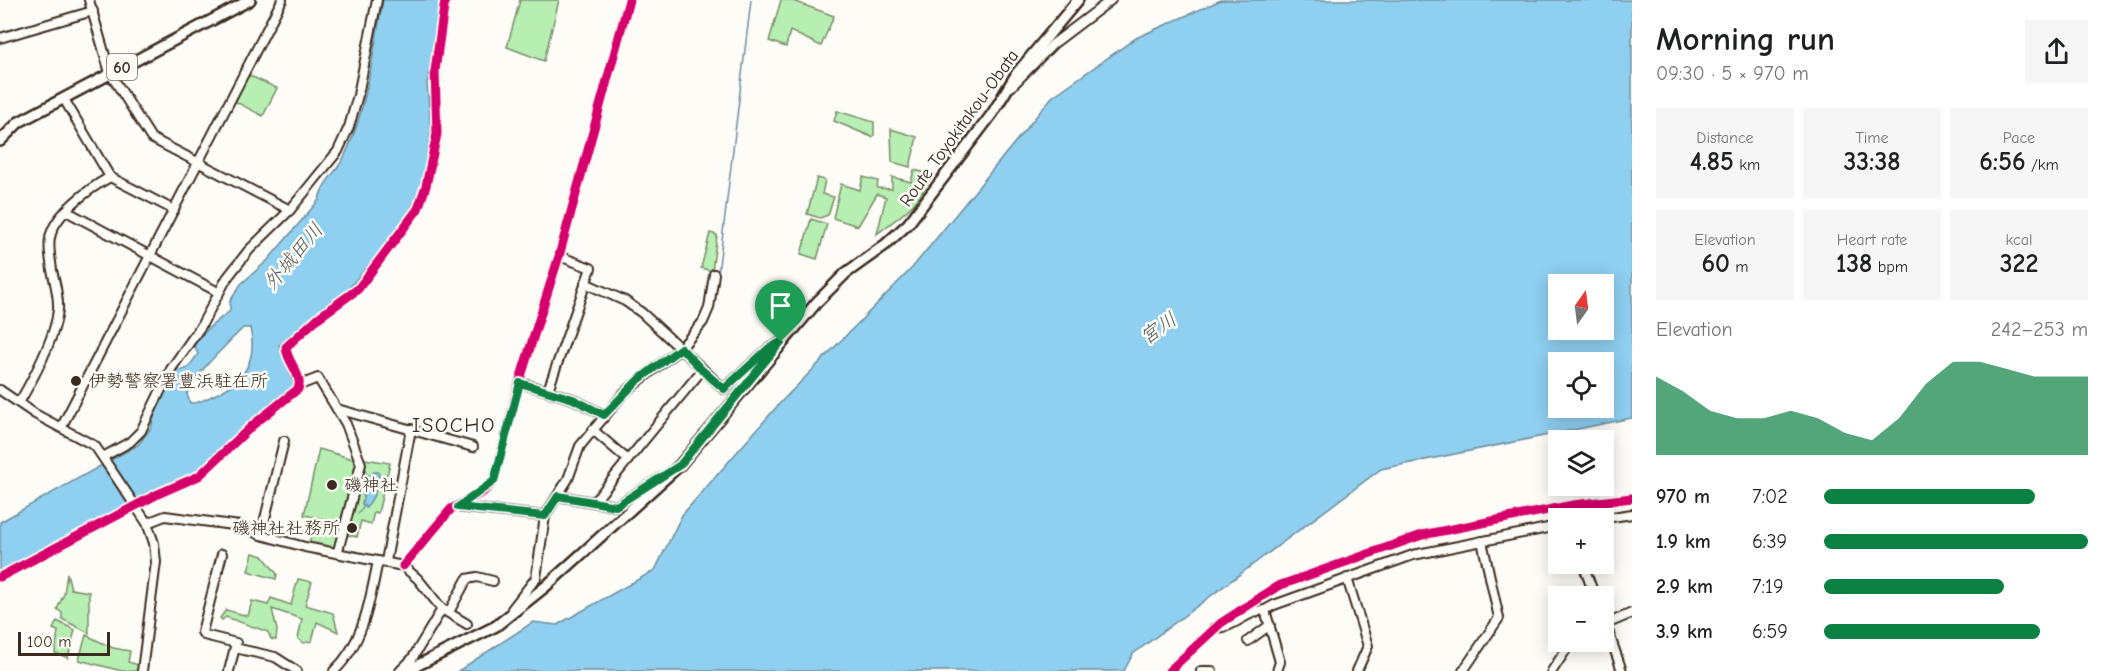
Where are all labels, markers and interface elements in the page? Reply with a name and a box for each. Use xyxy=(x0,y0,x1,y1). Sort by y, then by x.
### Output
text: Morning run xyxy=(1656,20,1835,58)
button: share xyxy=(2025,20,2088,83)
street label: Route Toyokitakou-Obata xyxy=(895,46,1023,211)
road number: 60 xyxy=(107,54,137,80)
text: 09:30 · 5 × 970 m xyxy=(1656,62,1809,85)
text: Distance xyxy=(1696,129,1754,147)
text: Time xyxy=(1855,129,1889,147)
text: Pace xyxy=(2003,129,2035,147)
text: 4.85 xyxy=(1690,147,1734,177)
text: 33:38 xyxy=(1843,147,1901,177)
text: 6:56 xyxy=(1979,147,2026,177)
text: km xyxy=(1734,156,1760,174)
text: /km xyxy=(2026,156,2059,174)
water label: 外城田川 xyxy=(259,218,328,294)
text: Elevation xyxy=(1694,231,1756,249)
text: Heart rate xyxy=(1837,231,1907,249)
text: kcal xyxy=(2006,231,2032,249)
text: 60 xyxy=(1701,249,1730,279)
text: 138 xyxy=(1836,249,1872,279)
text: 322 xyxy=(2000,249,2038,279)
text: m xyxy=(1730,258,1749,276)
text: bpm xyxy=(1872,258,1908,276)
north arrow xyxy=(1548,274,1614,340)
map controls xyxy=(1548,274,1614,652)
pin xyxy=(755,280,806,342)
icon: arrive xyxy=(764,289,797,322)
water label: 宮川 xyxy=(1135,308,1181,349)
text: Elevation xyxy=(1656,318,1733,341)
text: 242–253 m xyxy=(1991,318,2088,341)
button: locate xyxy=(1548,352,1614,418)
place label: 伊勢警察署豊浜駐在所 xyxy=(88,371,268,392)
marker: 伊勢警察署豊浜駐在所 xyxy=(69,374,83,388)
district label: ISOCHO xyxy=(412,413,496,437)
button: layers xyxy=(1548,430,1614,496)
place label: 磯神社 xyxy=(344,475,398,496)
marker: 磯神社 xyxy=(325,478,339,492)
text: 970 m xyxy=(1656,485,1710,508)
text: 7:02 xyxy=(1752,485,1788,508)
button: + xyxy=(1548,508,1614,574)
place label: 磯神社社務所 xyxy=(232,518,340,539)
marker: 磯神社社務所 xyxy=(345,521,359,535)
text: 1.9 km xyxy=(1656,530,1711,553)
text: 6:39 xyxy=(1752,530,1787,553)
text: 2.9 km xyxy=(1656,575,1713,598)
text: 7:19 xyxy=(1752,575,1784,598)
button: − xyxy=(1548,586,1614,652)
text: 3.9 km xyxy=(1656,620,1713,643)
text: 6:59 xyxy=(1752,620,1788,643)
scale bar xyxy=(18,629,110,656)
text: 100 m xyxy=(27,633,71,651)

